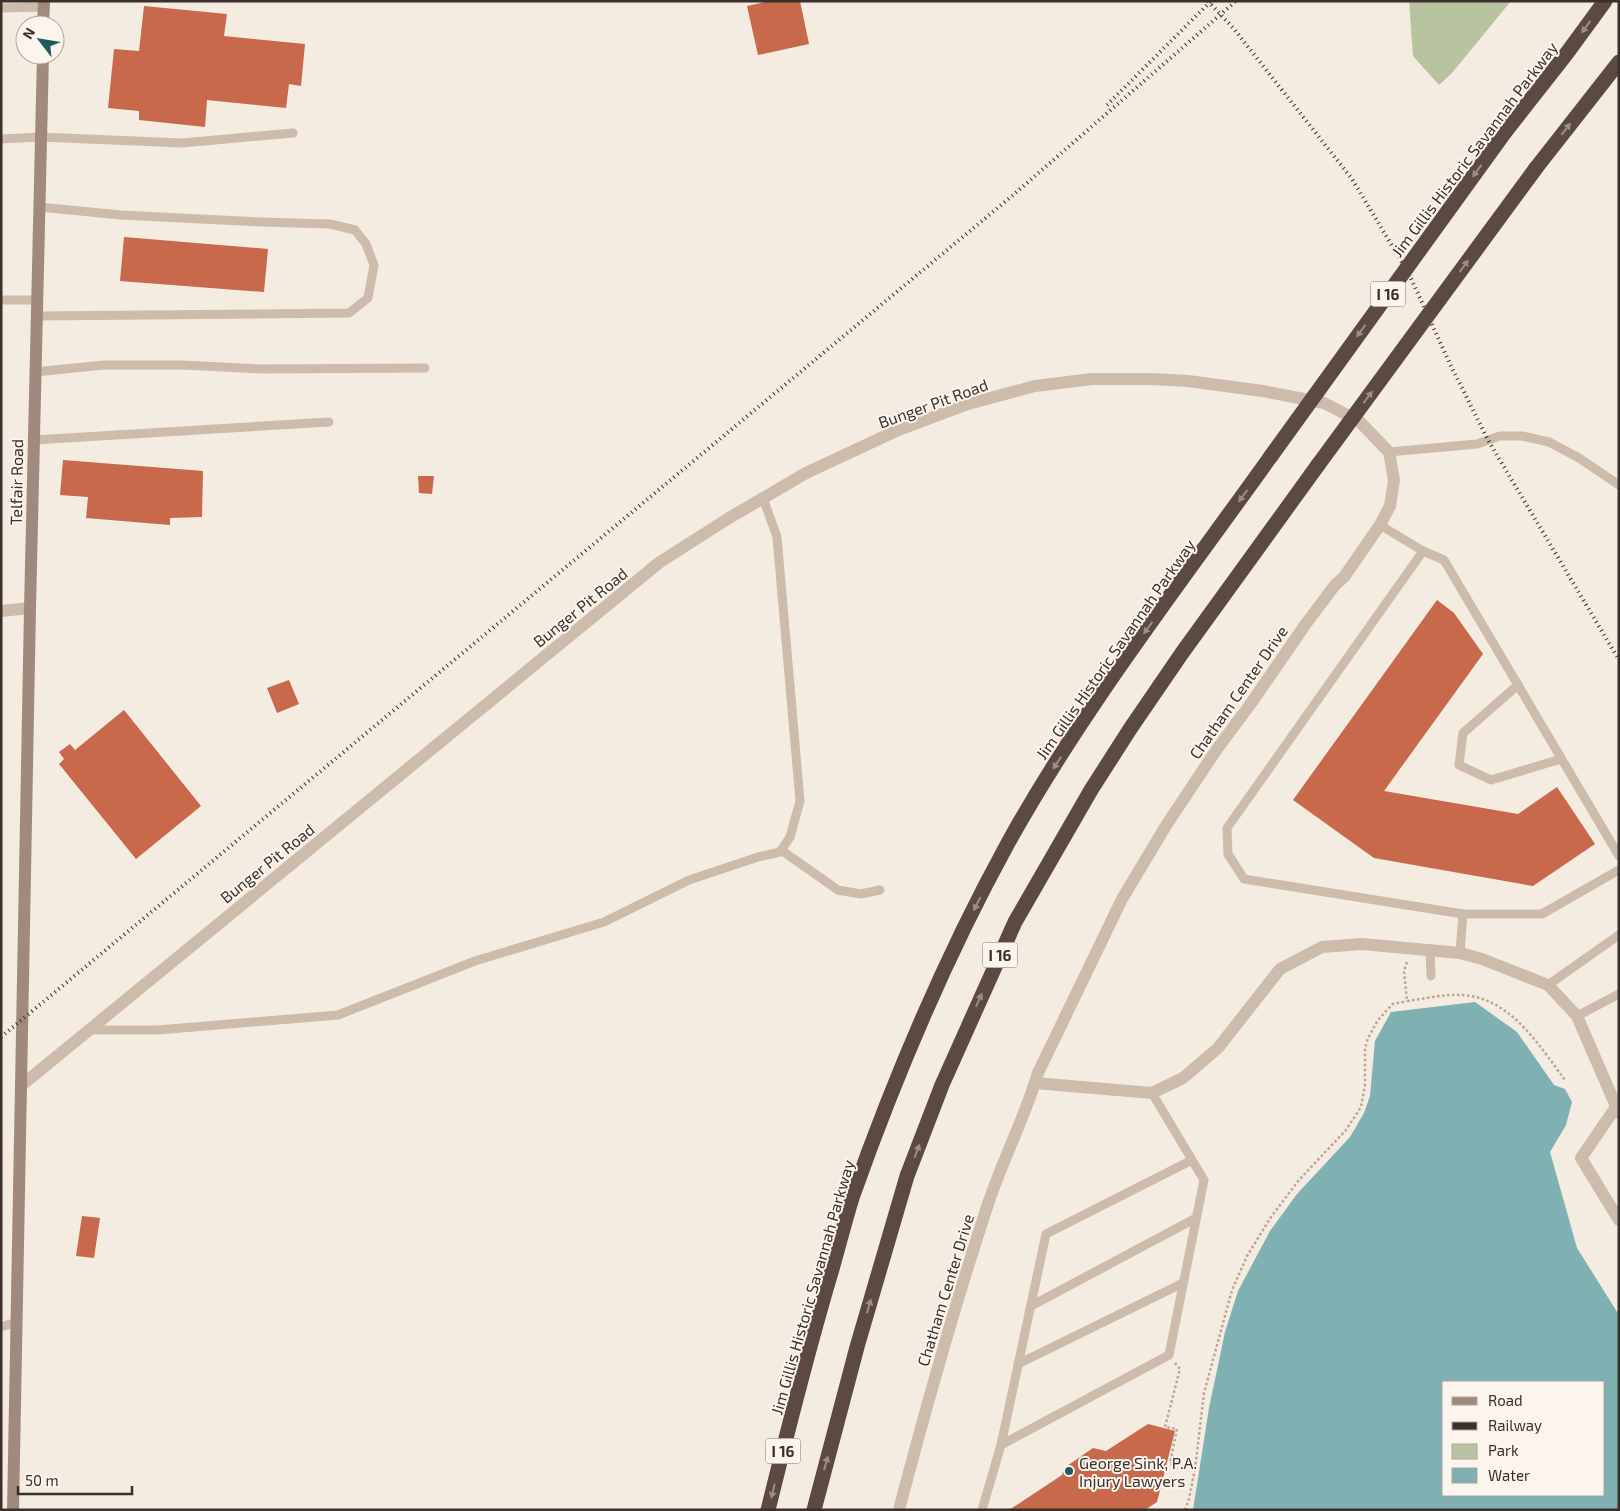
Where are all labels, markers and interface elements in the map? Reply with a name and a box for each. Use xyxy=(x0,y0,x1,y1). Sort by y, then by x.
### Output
north arrow xyxy=(15,15,65,65)
one-way arrow xyxy=(1581,20,1591,34)
text: N xyxy=(19,24,38,42)
street label: Jim Gillis Historic Savannah Parkway xyxy=(1387,37,1561,260)
one-way arrow xyxy=(1561,123,1572,136)
one-way arrow xyxy=(1472,164,1482,178)
one-way arrow xyxy=(1459,259,1469,273)
road number: I 16 xyxy=(1370,282,1406,306)
one-way arrow xyxy=(1357,325,1367,338)
street label: Bunger Pit Road xyxy=(876,374,990,432)
one-way arrow xyxy=(1363,390,1373,404)
street label: Telfair Road xyxy=(6,439,26,525)
one-way arrow xyxy=(1238,489,1248,503)
street label: Jim Gillis Historic Savannah Parkway xyxy=(1031,535,1199,763)
street label: Bunger Pit Road xyxy=(529,563,631,651)
one-way arrow xyxy=(1143,621,1153,635)
street label: Chatham Center Drive xyxy=(1185,622,1291,762)
one-way arrow xyxy=(1052,756,1062,769)
street label: Bunger Pit Road xyxy=(216,819,318,907)
one-way arrow xyxy=(973,897,981,911)
road number: I 16 xyxy=(982,942,1018,968)
one-way arrow xyxy=(975,993,983,1008)
one-way arrow xyxy=(914,1143,921,1158)
street label: Jim Gillis Historic Savannah Parkway xyxy=(766,1157,858,1417)
street label: Chatham Center Drive xyxy=(913,1212,977,1368)
one-way arrow xyxy=(865,1298,873,1313)
legend xyxy=(1442,1381,1605,1496)
text: Road xyxy=(1488,1391,1523,1409)
text: Railway xyxy=(1488,1416,1542,1434)
road number: I 16 xyxy=(766,1438,800,1464)
text: Park xyxy=(1488,1441,1519,1459)
place label: George Sink, P.A. Injury Lawyers xyxy=(1079,1453,1197,1491)
one-way arrow xyxy=(823,1455,831,1470)
scale bar xyxy=(18,1464,131,1496)
marker: George Sink, P.A. Injury Lawyers xyxy=(1063,1465,1075,1477)
text: Water xyxy=(1488,1466,1530,1484)
text: 50 m xyxy=(25,1471,59,1489)
one-way arrow xyxy=(768,1483,776,1498)

